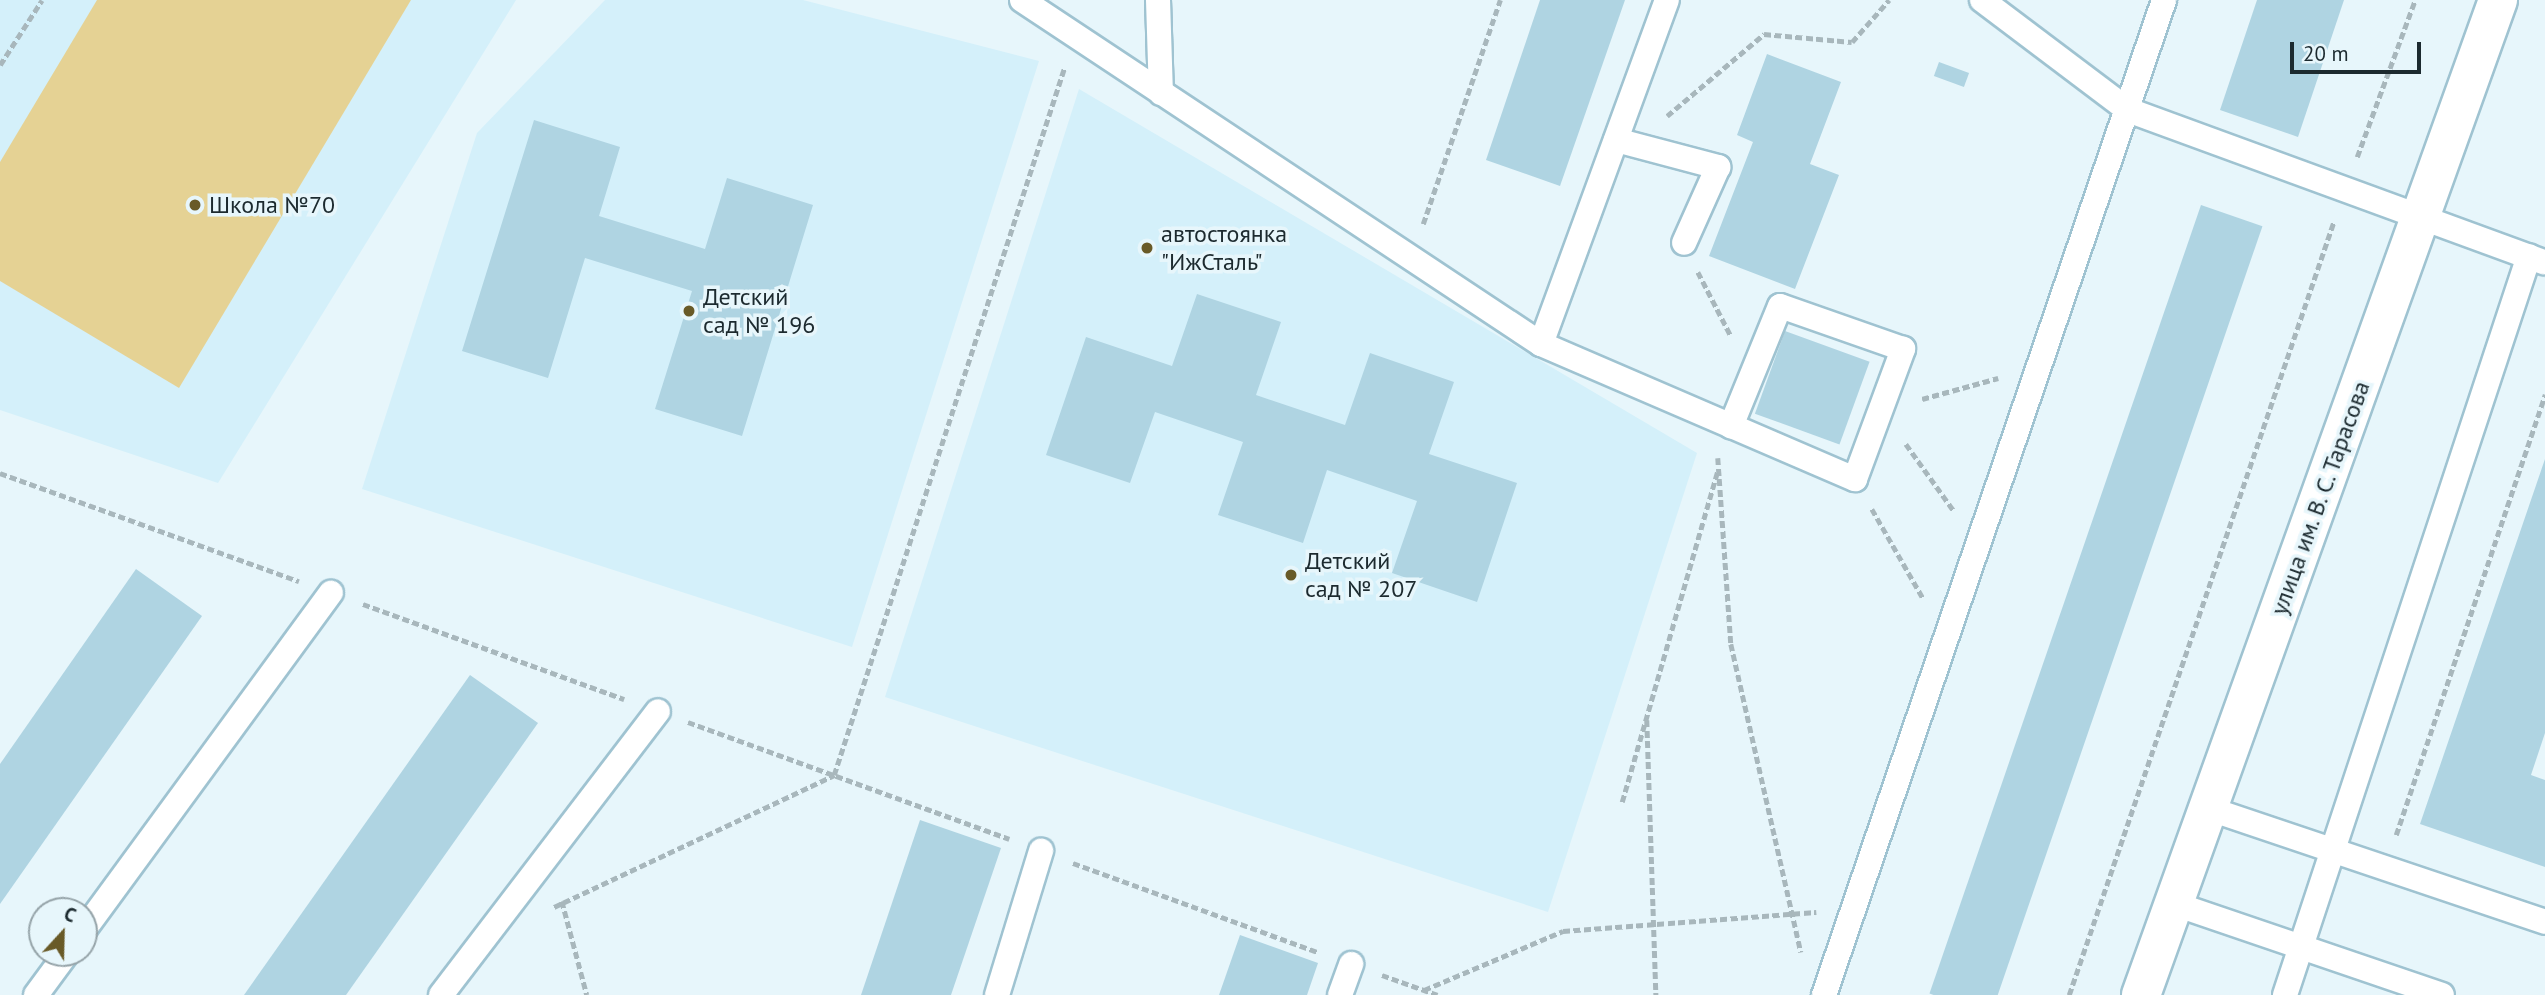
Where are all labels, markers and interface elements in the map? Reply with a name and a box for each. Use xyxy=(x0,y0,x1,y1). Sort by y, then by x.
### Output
scale bar xyxy=(2293,28,2424,72)
text: 20 m xyxy=(2303,40,2349,67)
place label: Школа №70 xyxy=(209,191,335,219)
marker: Школа №70 xyxy=(187,197,203,213)
place label: автостоянка "ИжСталь" xyxy=(1161,220,1287,276)
marker: автостоянка "ИжСталь" xyxy=(1139,240,1155,256)
place label: Детский сад № 196 xyxy=(703,283,815,339)
marker: Детский сад № 196 xyxy=(681,303,697,319)
street label: улица им. В. С. Тарасова xyxy=(2263,374,2377,622)
place label: Детский сад № 207 xyxy=(1305,547,1417,603)
marker: Детский сад № 207 xyxy=(1283,567,1299,583)
north arrow xyxy=(28,897,98,967)
text: С xyxy=(61,901,80,927)

